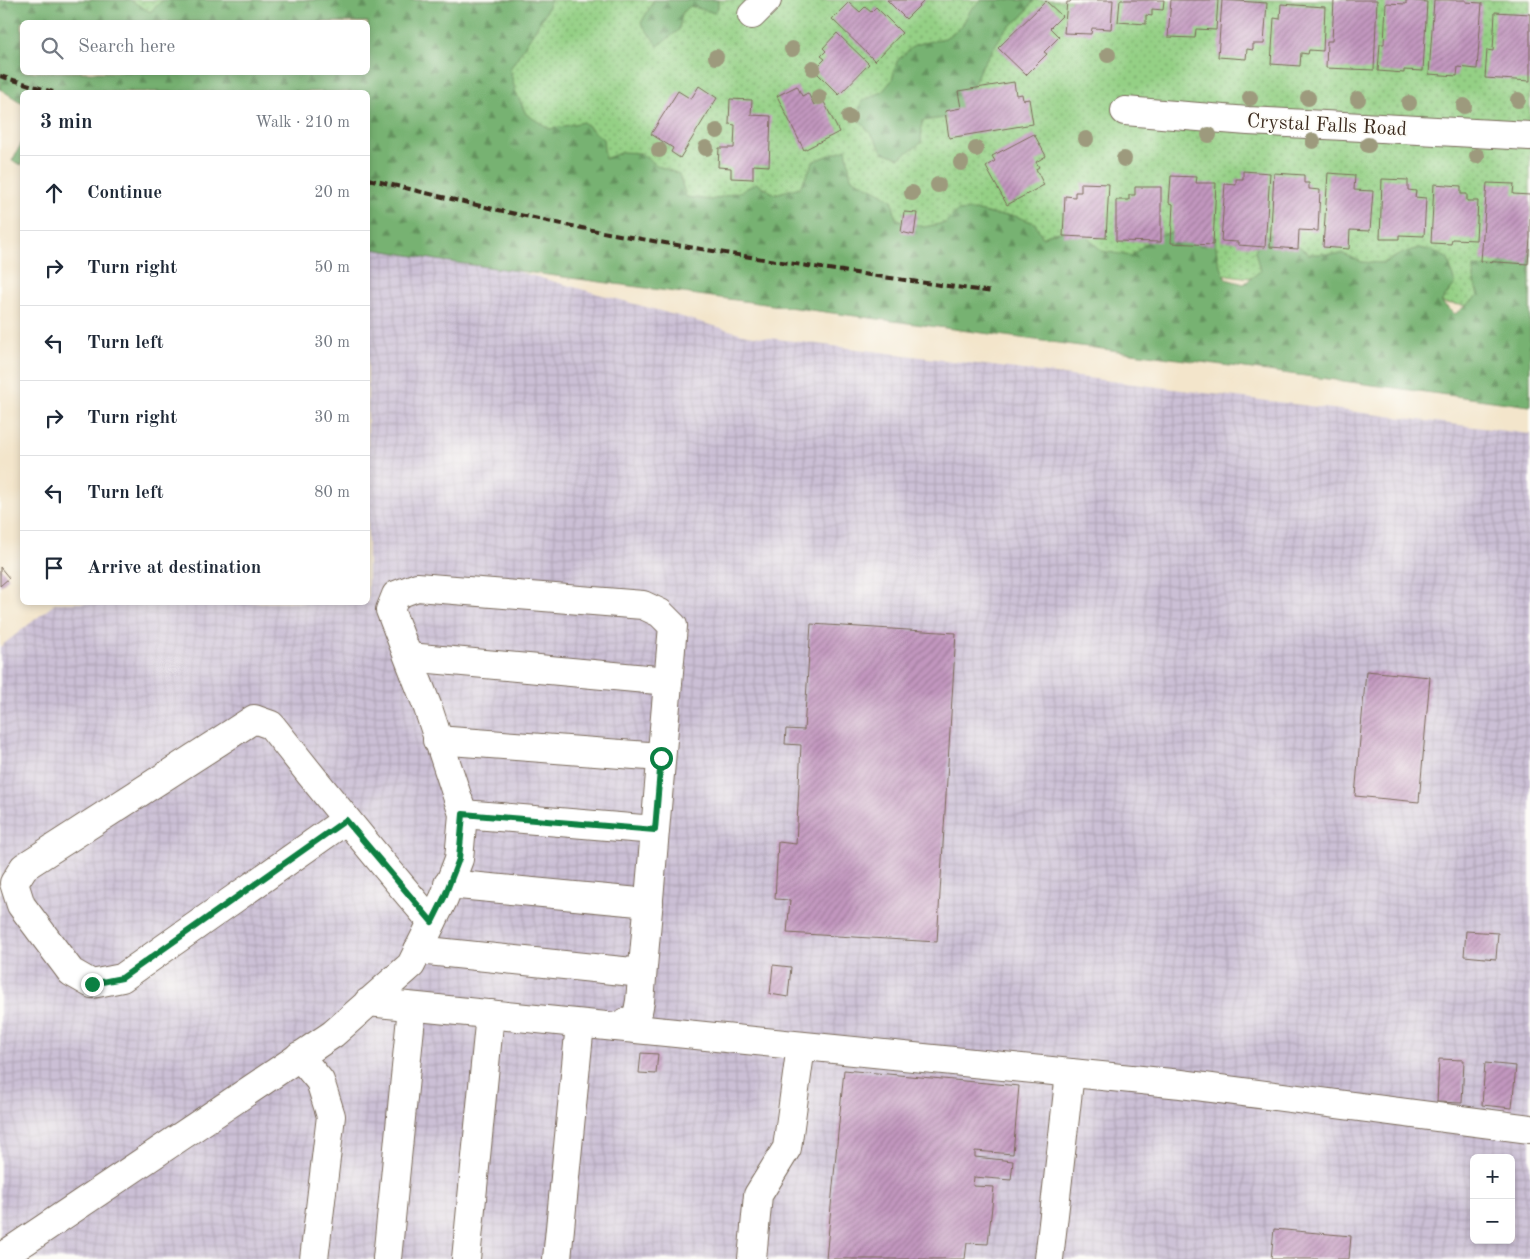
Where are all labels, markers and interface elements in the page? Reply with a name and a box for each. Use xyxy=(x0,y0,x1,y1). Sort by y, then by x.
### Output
search box xyxy=(20,20,370,75)
icon: search xyxy=(38,34,66,62)
text: Search here xyxy=(78,38,175,57)
text: 3 min xyxy=(40,112,93,133)
street label: Crystal Falls Road xyxy=(1246,112,1408,140)
text: Walk · 210 m xyxy=(255,115,350,131)
icon: ahead xyxy=(40,179,68,207)
text: Continue xyxy=(87,184,162,203)
text: 20 m xyxy=(314,185,350,201)
icon: right xyxy=(40,254,68,282)
text: Turn right xyxy=(87,259,177,278)
text: 50 m xyxy=(314,260,350,276)
icon: left xyxy=(40,329,68,357)
text: Turn left xyxy=(87,334,164,353)
text: 30 m xyxy=(314,335,350,351)
icon: right xyxy=(40,404,68,432)
text: Turn right xyxy=(87,409,177,428)
text: 30 m xyxy=(314,410,350,426)
icon: left xyxy=(40,479,68,507)
text: Turn left xyxy=(87,484,164,503)
text: 80 m xyxy=(314,485,350,501)
icon: arrive xyxy=(40,554,68,582)
text: Arrive at destination xyxy=(87,559,261,578)
route start xyxy=(650,747,673,770)
route end xyxy=(81,973,104,996)
map controls xyxy=(1470,1154,1515,1244)
button: + xyxy=(1470,1154,1515,1199)
button: − xyxy=(1470,1199,1515,1244)

